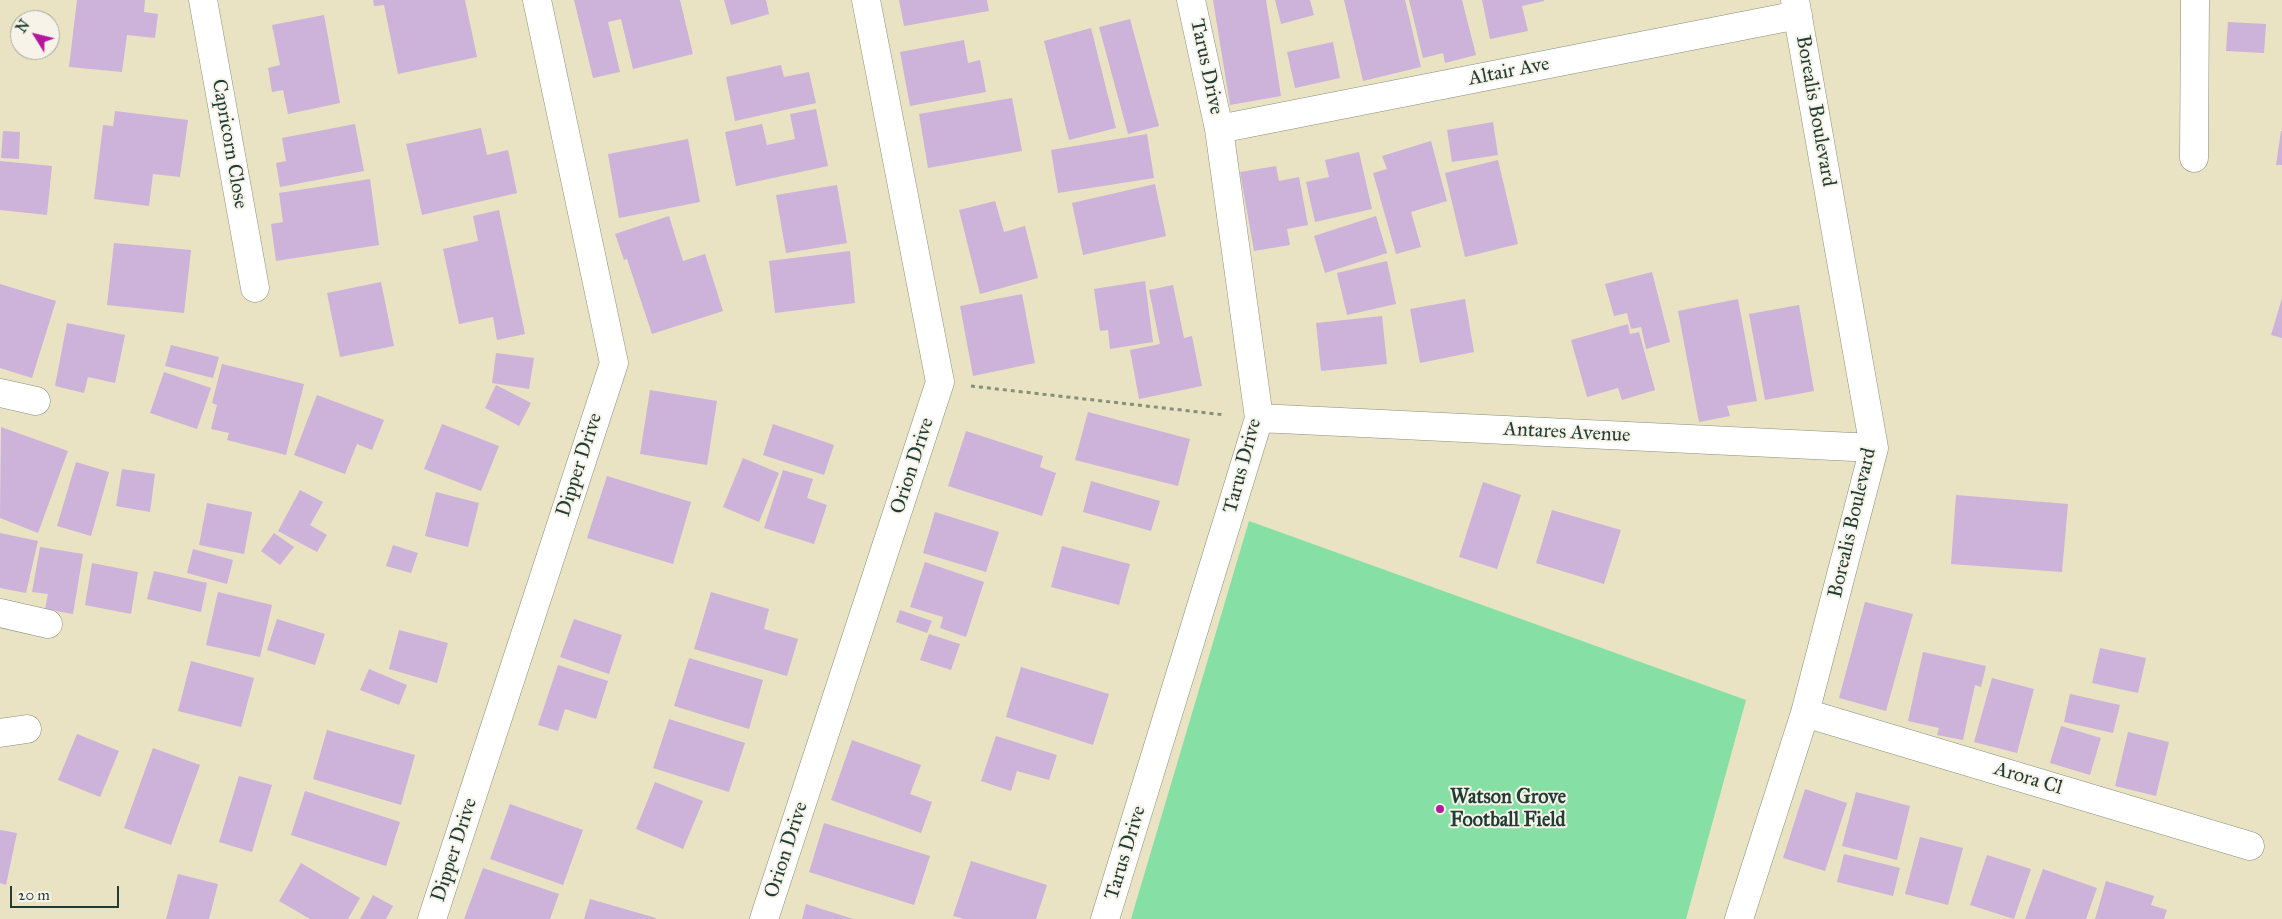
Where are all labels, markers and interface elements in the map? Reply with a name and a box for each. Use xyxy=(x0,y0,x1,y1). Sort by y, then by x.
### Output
north arrow xyxy=(10,10,60,60)
text: N xyxy=(13,17,34,36)
street label: Tarus Drive xyxy=(1184,17,1228,117)
street label: Borealis Boulevard xyxy=(1790,33,1840,189)
street label: Altair Ave xyxy=(1466,52,1552,92)
street label: Capricorn Close xyxy=(206,77,252,211)
street label: Dipper Drive xyxy=(552,410,608,520)
street label: Orion Drive xyxy=(886,415,940,517)
street label: Tarus Drive xyxy=(1219,416,1267,516)
street label: Antares Avenue xyxy=(1503,418,1631,448)
street label: Borealis Boulevard xyxy=(1824,446,1882,600)
street label: Arora Cl xyxy=(1991,757,2065,801)
place label: Watson Grove Football Field xyxy=(1450,786,1566,833)
street label: Dipper Drive xyxy=(427,795,483,905)
street label: Orion Drive xyxy=(760,799,814,901)
street label: Tarus Drive xyxy=(1100,803,1152,903)
marker: Watson Grove Football Field xyxy=(1434,803,1446,815)
scale bar xyxy=(12,876,121,908)
text: 20 m xyxy=(18,886,50,904)

